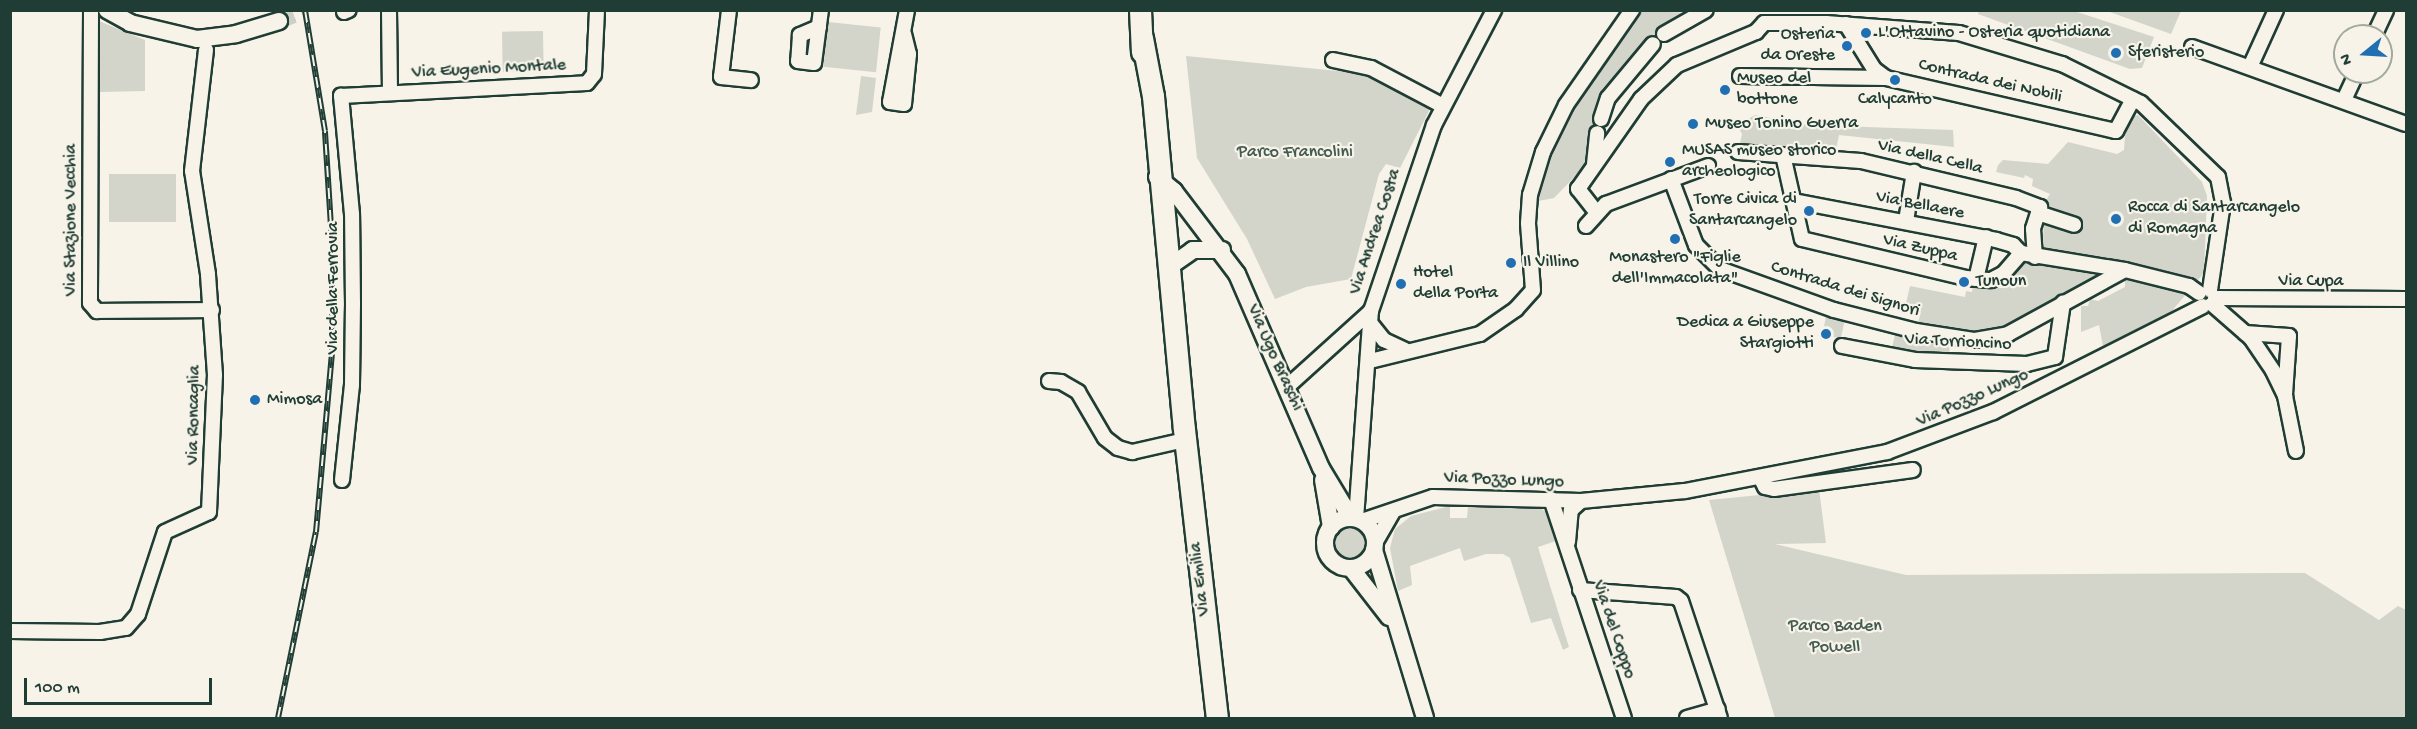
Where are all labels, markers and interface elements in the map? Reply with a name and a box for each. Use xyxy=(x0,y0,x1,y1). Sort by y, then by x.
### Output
place label: L'Ottavino - Osteria quotidiana xyxy=(1878,22,2110,44)
north arrow xyxy=(2333,24,2393,84)
place label: Osteria da Oreste xyxy=(1760,25,1835,68)
marker: L'Ottavino - Osteria quotidiana xyxy=(1859,26,1873,40)
marker: Osteria da Oreste xyxy=(1840,39,1854,53)
place label: Sferisterio xyxy=(2128,42,2204,64)
marker: Sferisterio xyxy=(2109,46,2123,60)
text: N xyxy=(2337,51,2358,67)
street label: Via Eugenio Montale xyxy=(411,55,567,85)
street label: Contrada dei Nobili xyxy=(1916,55,2064,109)
place label: Museo del bottone xyxy=(1737,69,1811,112)
marker: Calycanto xyxy=(1888,73,1902,87)
marker: Museo del bottone xyxy=(1718,83,1732,97)
place label: Calycanto xyxy=(1858,89,1932,111)
place label: Museo Tonino Guerra xyxy=(1705,113,1858,135)
marker: Museo Tonino Guerra xyxy=(1686,117,1700,131)
street label: Via della Cella xyxy=(1875,135,1985,181)
place label: MUSAS museo storico archeologico xyxy=(1682,141,1836,184)
park label: Parco Francolini xyxy=(1237,142,1353,164)
street label: Via Stazione Vecchia xyxy=(61,144,83,296)
marker: MUSAS museo storico archeologico xyxy=(1663,155,1677,169)
street label: Via Andrea Costa xyxy=(1346,166,1406,298)
street label: Via Bellaere xyxy=(1874,187,1966,225)
place label: Torre Civica di Santarcangelo xyxy=(1689,190,1797,232)
place label: Rocca di Santarcangelo di Romagna xyxy=(2128,198,2300,240)
marker: Torre Civica di Santarcangelo xyxy=(1802,204,1816,218)
marker: Rocca di Santarcangelo di Romagna xyxy=(2109,212,2123,226)
street label: Via della Ferrovia xyxy=(323,222,345,354)
street label: Via Zuppa xyxy=(1881,230,1959,268)
marker: Monastero "Figlie dell'Immacolata" xyxy=(1668,232,1682,246)
place label: Monastero "Figlie dell'Immacolata" xyxy=(1609,248,1741,290)
place label: Il Villino xyxy=(1523,252,1579,274)
marker: Il Villino xyxy=(1504,256,1518,270)
street label: Contrada dei Signori xyxy=(1768,257,1922,323)
place label: Hotel della Porta xyxy=(1413,263,1498,306)
place label: Tunoun xyxy=(1976,271,2026,293)
street label: Via Cupa xyxy=(2278,271,2344,293)
marker: Tunoun xyxy=(1957,275,1971,289)
marker: Hotel della Porta xyxy=(1394,277,1408,291)
street label: Via Ugo Braschi xyxy=(1241,301,1307,415)
place label: Dedica a Giuseppe Stargiotti xyxy=(1677,313,1814,356)
marker: Dedica a Giuseppe Stargiotti xyxy=(1819,327,1833,341)
street label: Via Torrioncino xyxy=(1904,329,2012,357)
street label: Via Roncaglia xyxy=(183,365,207,465)
street label: Via Pozzo Lungo xyxy=(1914,365,2032,433)
place label: Mimosa xyxy=(267,389,322,411)
marker: Mimosa xyxy=(248,393,262,407)
street label: Via Pozzo Lungo xyxy=(1444,468,1564,494)
street label: Via Emilia xyxy=(1186,541,1216,617)
street label: Via del Coppo xyxy=(1586,578,1640,682)
park label: Parco Baden Powell xyxy=(1788,617,1882,660)
scale bar xyxy=(27,666,214,704)
text: 100 m xyxy=(35,678,80,699)

